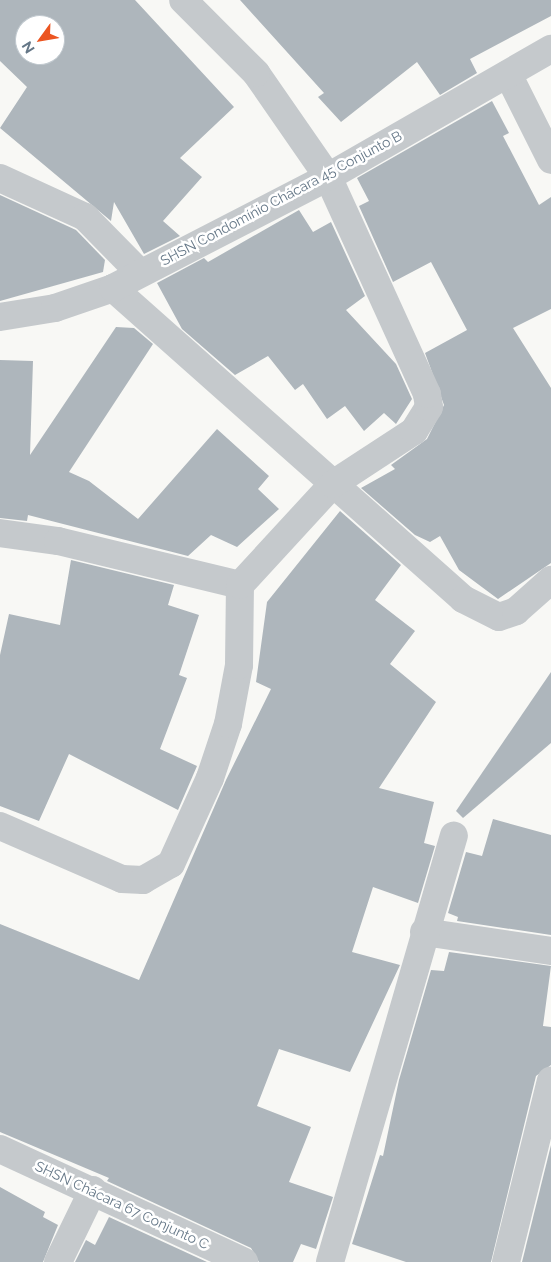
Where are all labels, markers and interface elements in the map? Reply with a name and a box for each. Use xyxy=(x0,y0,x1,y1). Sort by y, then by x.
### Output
north arrow xyxy=(15,15,65,65)
text: N xyxy=(19,39,38,56)
street label: SHSN Condomínio Chácara 45 Conjunto B xyxy=(157,127,405,269)
street label: SHSN Chácara 67 Conjunto C xyxy=(32,1157,212,1253)

